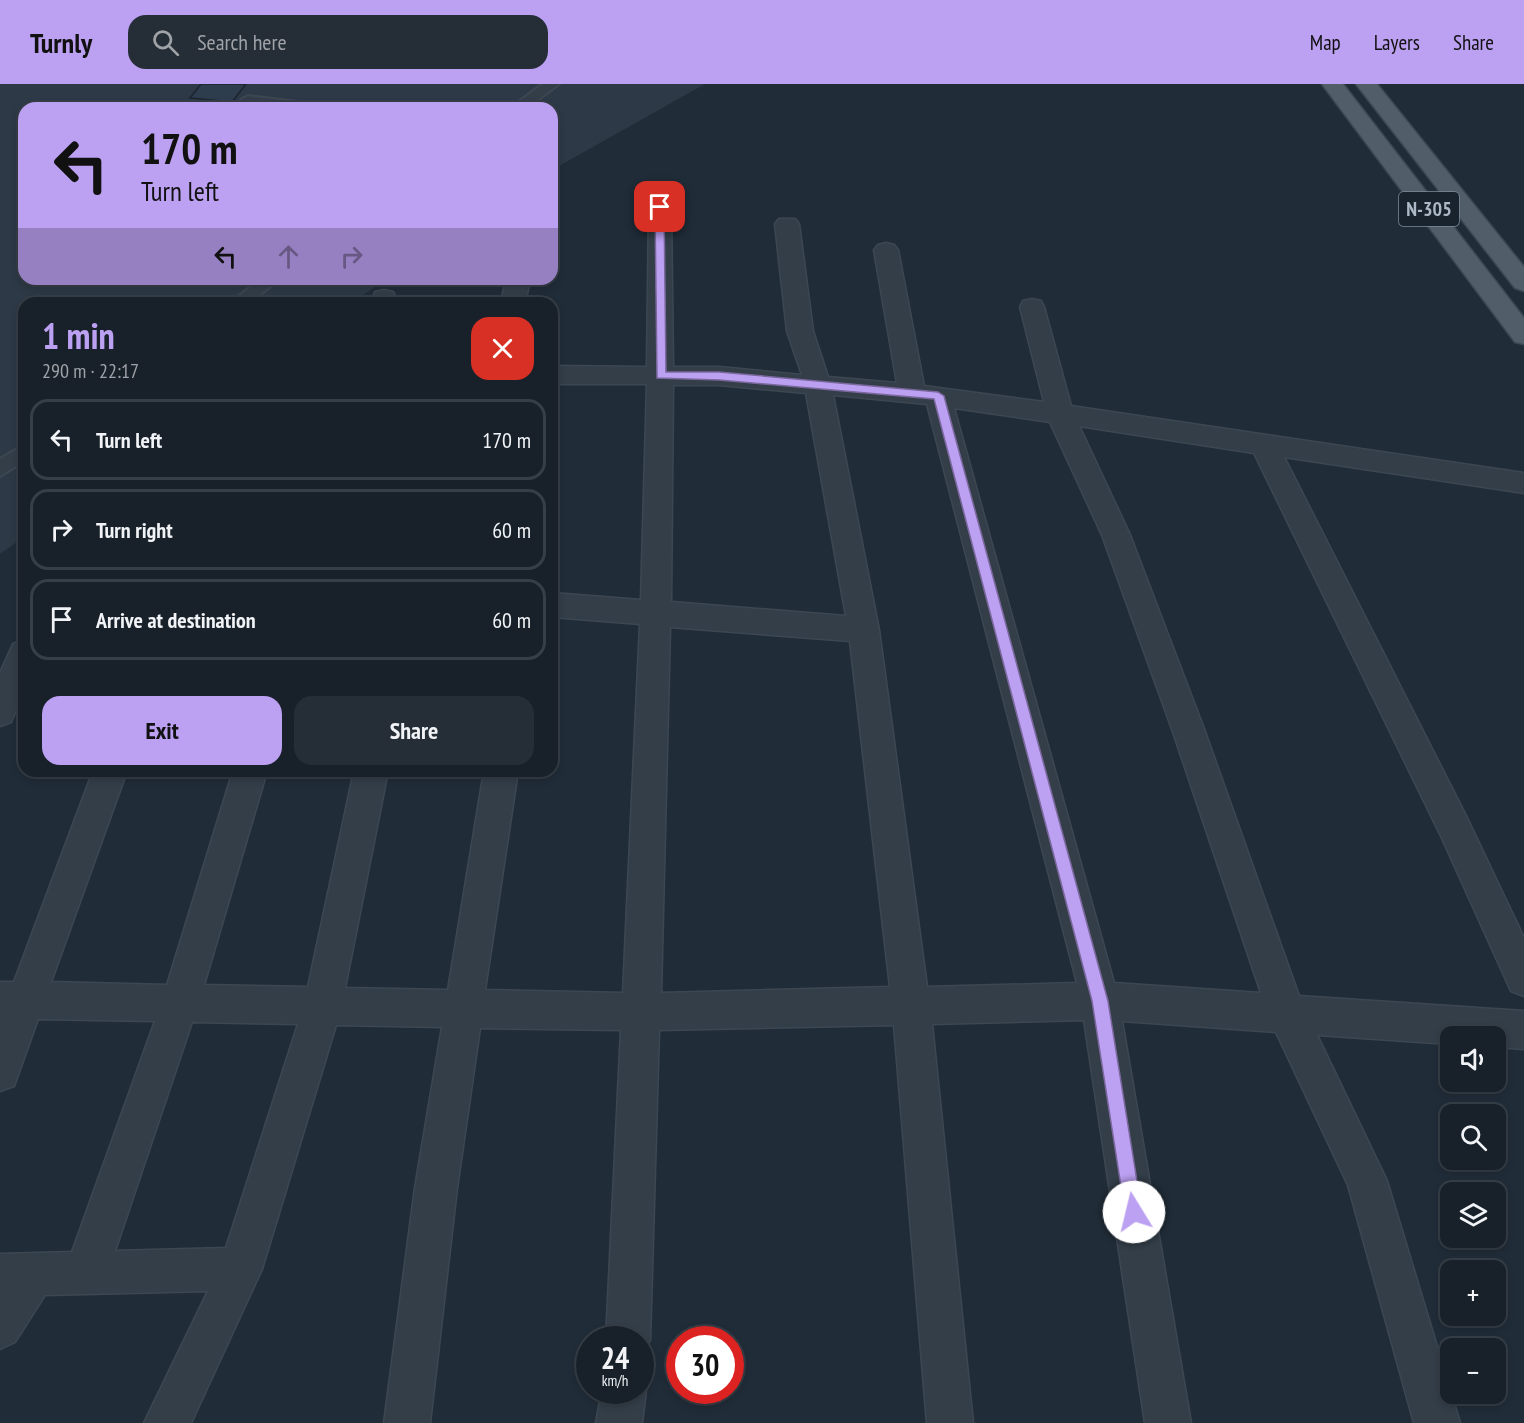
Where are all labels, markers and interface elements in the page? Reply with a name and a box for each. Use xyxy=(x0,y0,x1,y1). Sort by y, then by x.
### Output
search box xyxy=(128,15,548,69)
text: Turnly xyxy=(30,24,92,61)
icon: search xyxy=(149,26,182,59)
text: Search here xyxy=(197,28,287,56)
text: Map xyxy=(1310,29,1341,56)
text: Layers xyxy=(1374,29,1420,56)
text: Share xyxy=(1453,29,1494,56)
text: 170 m xyxy=(141,121,238,176)
icon: left xyxy=(42,126,120,204)
text: Turn left xyxy=(141,174,219,208)
pin xyxy=(634,181,685,232)
icon: arrive xyxy=(643,190,676,223)
road number: N-305 xyxy=(1399,192,1459,226)
icon: left xyxy=(209,240,242,273)
icon: ahead xyxy=(272,240,305,273)
icon: right xyxy=(335,240,368,273)
text: 1 min xyxy=(42,312,115,359)
button: close xyxy=(471,317,534,380)
text: 290 m · 22:17 xyxy=(42,358,139,384)
icon: left xyxy=(45,423,78,456)
text: Turn left xyxy=(96,426,162,454)
text: 170 m xyxy=(482,426,531,454)
icon: right xyxy=(45,513,78,546)
text: Turn right xyxy=(96,516,173,544)
text: 60 m xyxy=(492,516,531,544)
icon: arrive xyxy=(45,603,78,636)
text: Arrive at destination xyxy=(96,606,256,634)
text: 60 m xyxy=(492,606,531,634)
button: Exit xyxy=(42,696,282,765)
button: Share xyxy=(294,696,534,765)
map controls xyxy=(1440,1026,1506,1404)
button: sound xyxy=(1440,1026,1506,1092)
button: search xyxy=(1440,1104,1506,1170)
position arrow xyxy=(1102,1180,1166,1244)
button: layers xyxy=(1440,1182,1506,1248)
button: + xyxy=(1440,1260,1506,1326)
speed limit sign: 30 xyxy=(666,1326,744,1404)
text: 24 xyxy=(601,1338,629,1377)
button: − xyxy=(1440,1338,1506,1404)
text: km/h xyxy=(602,1371,628,1390)

